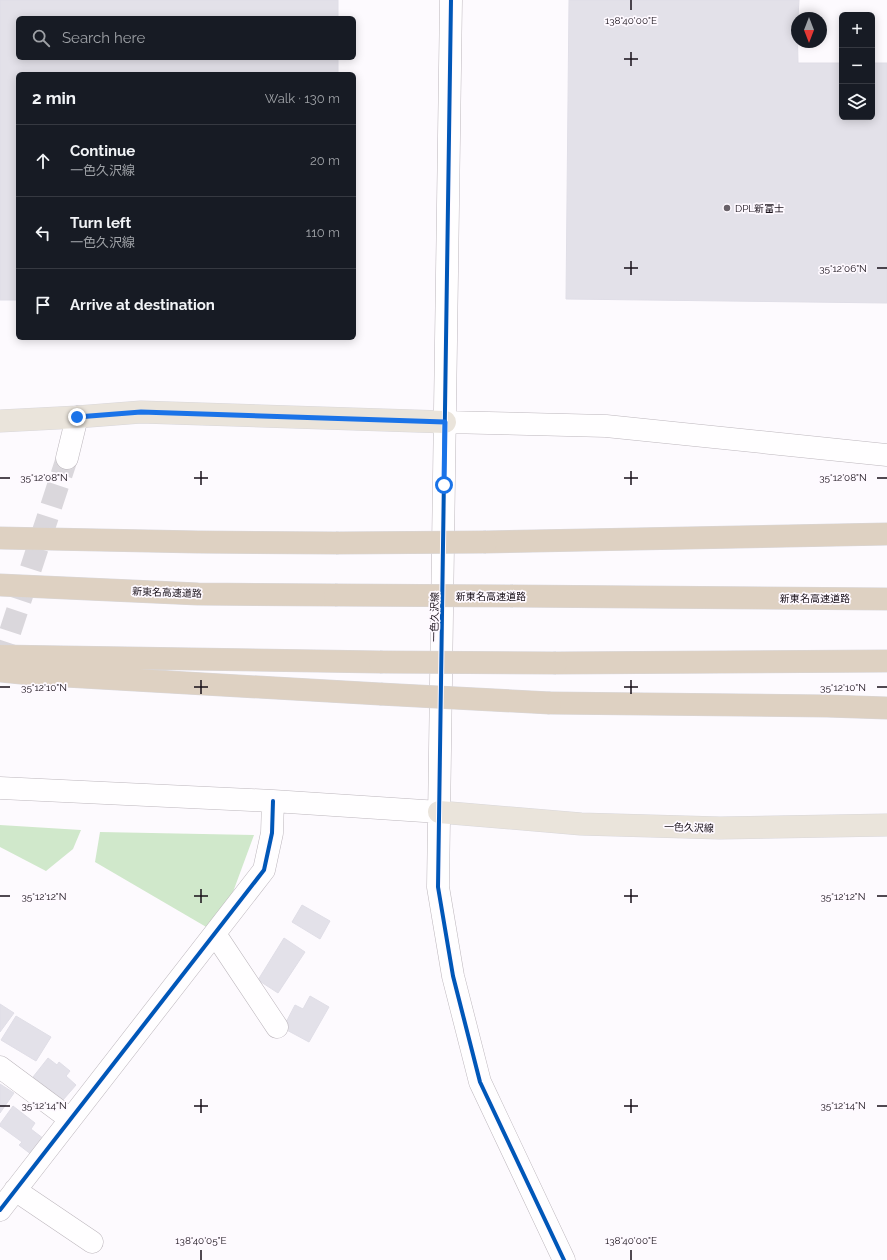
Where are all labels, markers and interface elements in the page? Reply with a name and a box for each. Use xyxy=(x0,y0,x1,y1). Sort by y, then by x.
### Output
north arrow xyxy=(791,12,827,48)
map controls xyxy=(839,12,875,120)
button: + xyxy=(839,12,875,48)
text: 138°40'00"E xyxy=(605,15,657,26)
search box xyxy=(16,16,356,60)
icon: search xyxy=(30,27,52,49)
text: Search here xyxy=(62,29,145,47)
button: − xyxy=(839,48,875,84)
button: layers xyxy=(839,84,875,120)
text: 2 min xyxy=(32,88,76,108)
text: Walk · 130 m xyxy=(265,91,340,106)
text: Continue xyxy=(70,142,135,160)
icon: ahead xyxy=(32,150,54,172)
text: 20 m xyxy=(310,153,340,168)
text: 一色久沢線 xyxy=(70,163,135,178)
marker: DPL新富士 xyxy=(722,203,732,213)
place label: DPL新富士 xyxy=(735,203,784,214)
text: Turn left xyxy=(70,214,131,232)
icon: left xyxy=(32,222,54,244)
text: 110 m xyxy=(306,225,340,240)
text: 一色久沢線 xyxy=(70,235,135,250)
text: 35°12'06"N xyxy=(819,263,867,274)
icon: arrive xyxy=(32,294,54,316)
text: Arrive at destination xyxy=(70,296,215,314)
route end xyxy=(68,408,86,426)
text: 35°12'08"N xyxy=(20,472,68,483)
text: 35°12'08"N xyxy=(819,472,867,483)
route start xyxy=(435,476,453,494)
street label: 新東名高速道路 xyxy=(132,586,202,599)
street label: 新東名高速道路 xyxy=(456,591,526,602)
street label: 一色久沢線 xyxy=(429,592,440,642)
street label: 新東名高速道路 xyxy=(780,593,850,604)
text: 35°12'10"N xyxy=(21,682,67,693)
text: 35°12'10"N xyxy=(820,682,866,693)
street label: 一色久沢線 xyxy=(664,821,714,834)
text: 35°12'12"N xyxy=(22,891,67,902)
text: 35°12'12"N xyxy=(821,891,866,902)
text: 35°12'14"N xyxy=(21,1100,67,1111)
text: 35°12'14"N xyxy=(820,1100,866,1111)
text: 138°40'05"E xyxy=(175,1235,227,1246)
text: 138°40'00"E xyxy=(605,1235,657,1246)

